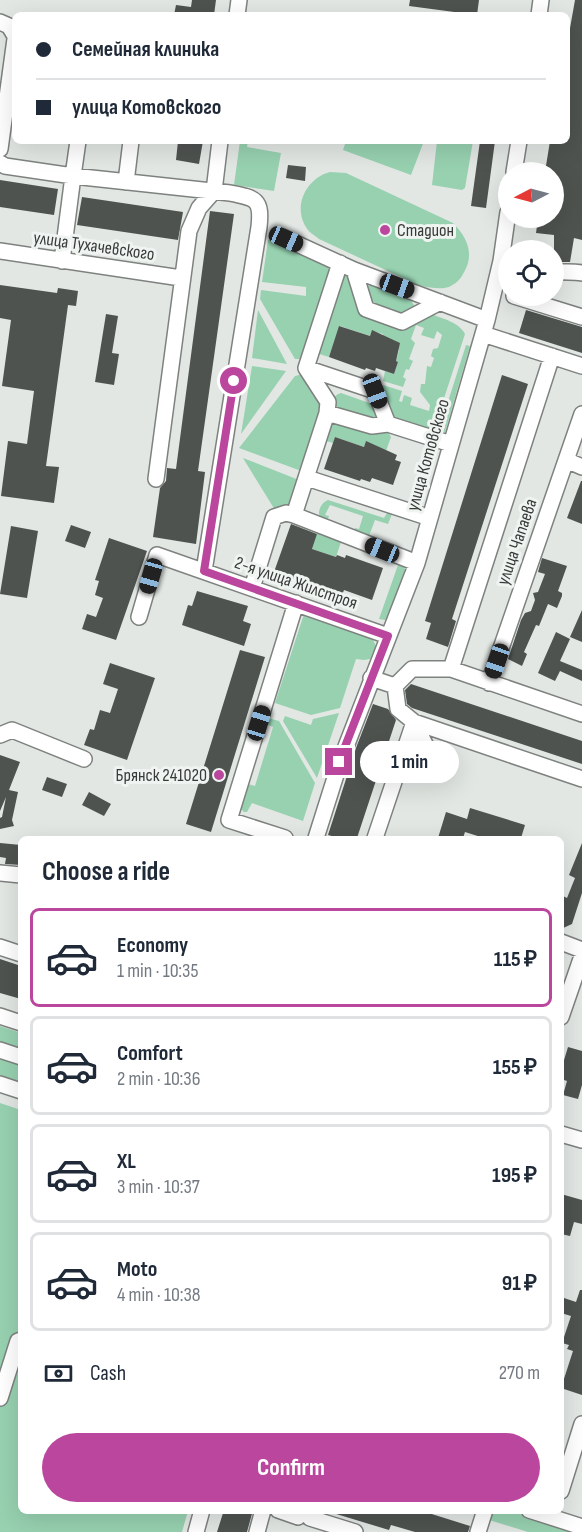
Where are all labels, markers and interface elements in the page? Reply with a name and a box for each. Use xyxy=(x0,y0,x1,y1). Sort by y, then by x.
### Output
text: Семейная клиника xyxy=(72,36,219,63)
text: улица Котовского xyxy=(72,94,221,121)
north arrow xyxy=(498,162,564,228)
map controls xyxy=(498,162,564,306)
place label: Стадион xyxy=(397,220,454,241)
car xyxy=(266,223,306,255)
marker: Стадион xyxy=(378,223,392,237)
street label: улица Тухачевского xyxy=(32,227,156,265)
button: locate xyxy=(498,240,564,306)
car xyxy=(377,271,417,301)
route start xyxy=(220,367,247,394)
car xyxy=(360,371,390,411)
street label: улица Котовского xyxy=(402,397,454,513)
street label: улица Чапаева xyxy=(492,496,542,588)
car xyxy=(362,535,402,565)
street label: 2-я улица Жилстроя xyxy=(232,552,360,614)
car xyxy=(137,556,165,596)
car xyxy=(483,641,511,681)
car xyxy=(245,703,273,743)
callout: 1 min xyxy=(360,741,459,783)
route end xyxy=(325,748,352,775)
text: 1 min xyxy=(391,750,428,774)
place label: Брянск 241020 xyxy=(116,765,207,786)
marker: Брянск 241020 xyxy=(212,768,226,782)
text: Choose a ride xyxy=(42,856,170,888)
icon: car xyxy=(45,931,99,985)
text: Economy xyxy=(117,932,188,959)
text: 115 ₽ xyxy=(494,946,537,973)
text: 1 min · 10:35 xyxy=(117,959,199,983)
icon: car xyxy=(45,1039,99,1093)
text: Comfort xyxy=(117,1040,183,1067)
text: 155 ₽ xyxy=(493,1054,537,1081)
text: 2 min · 10:36 xyxy=(117,1067,200,1091)
icon: car xyxy=(45,1147,99,1201)
text: XL xyxy=(117,1148,136,1175)
text: 195 ₽ xyxy=(492,1162,537,1189)
text: 3 min · 10:37 xyxy=(117,1175,200,1199)
icon: car xyxy=(45,1255,99,1309)
text: Moto xyxy=(117,1256,157,1283)
text: 91 ₽ xyxy=(502,1270,537,1297)
text: 4 min · 10:38 xyxy=(117,1283,201,1307)
icon: cash xyxy=(42,1357,75,1390)
text: Cash xyxy=(90,1360,126,1387)
text: 270 m xyxy=(499,1361,540,1385)
button: Confirm xyxy=(42,1433,540,1502)

